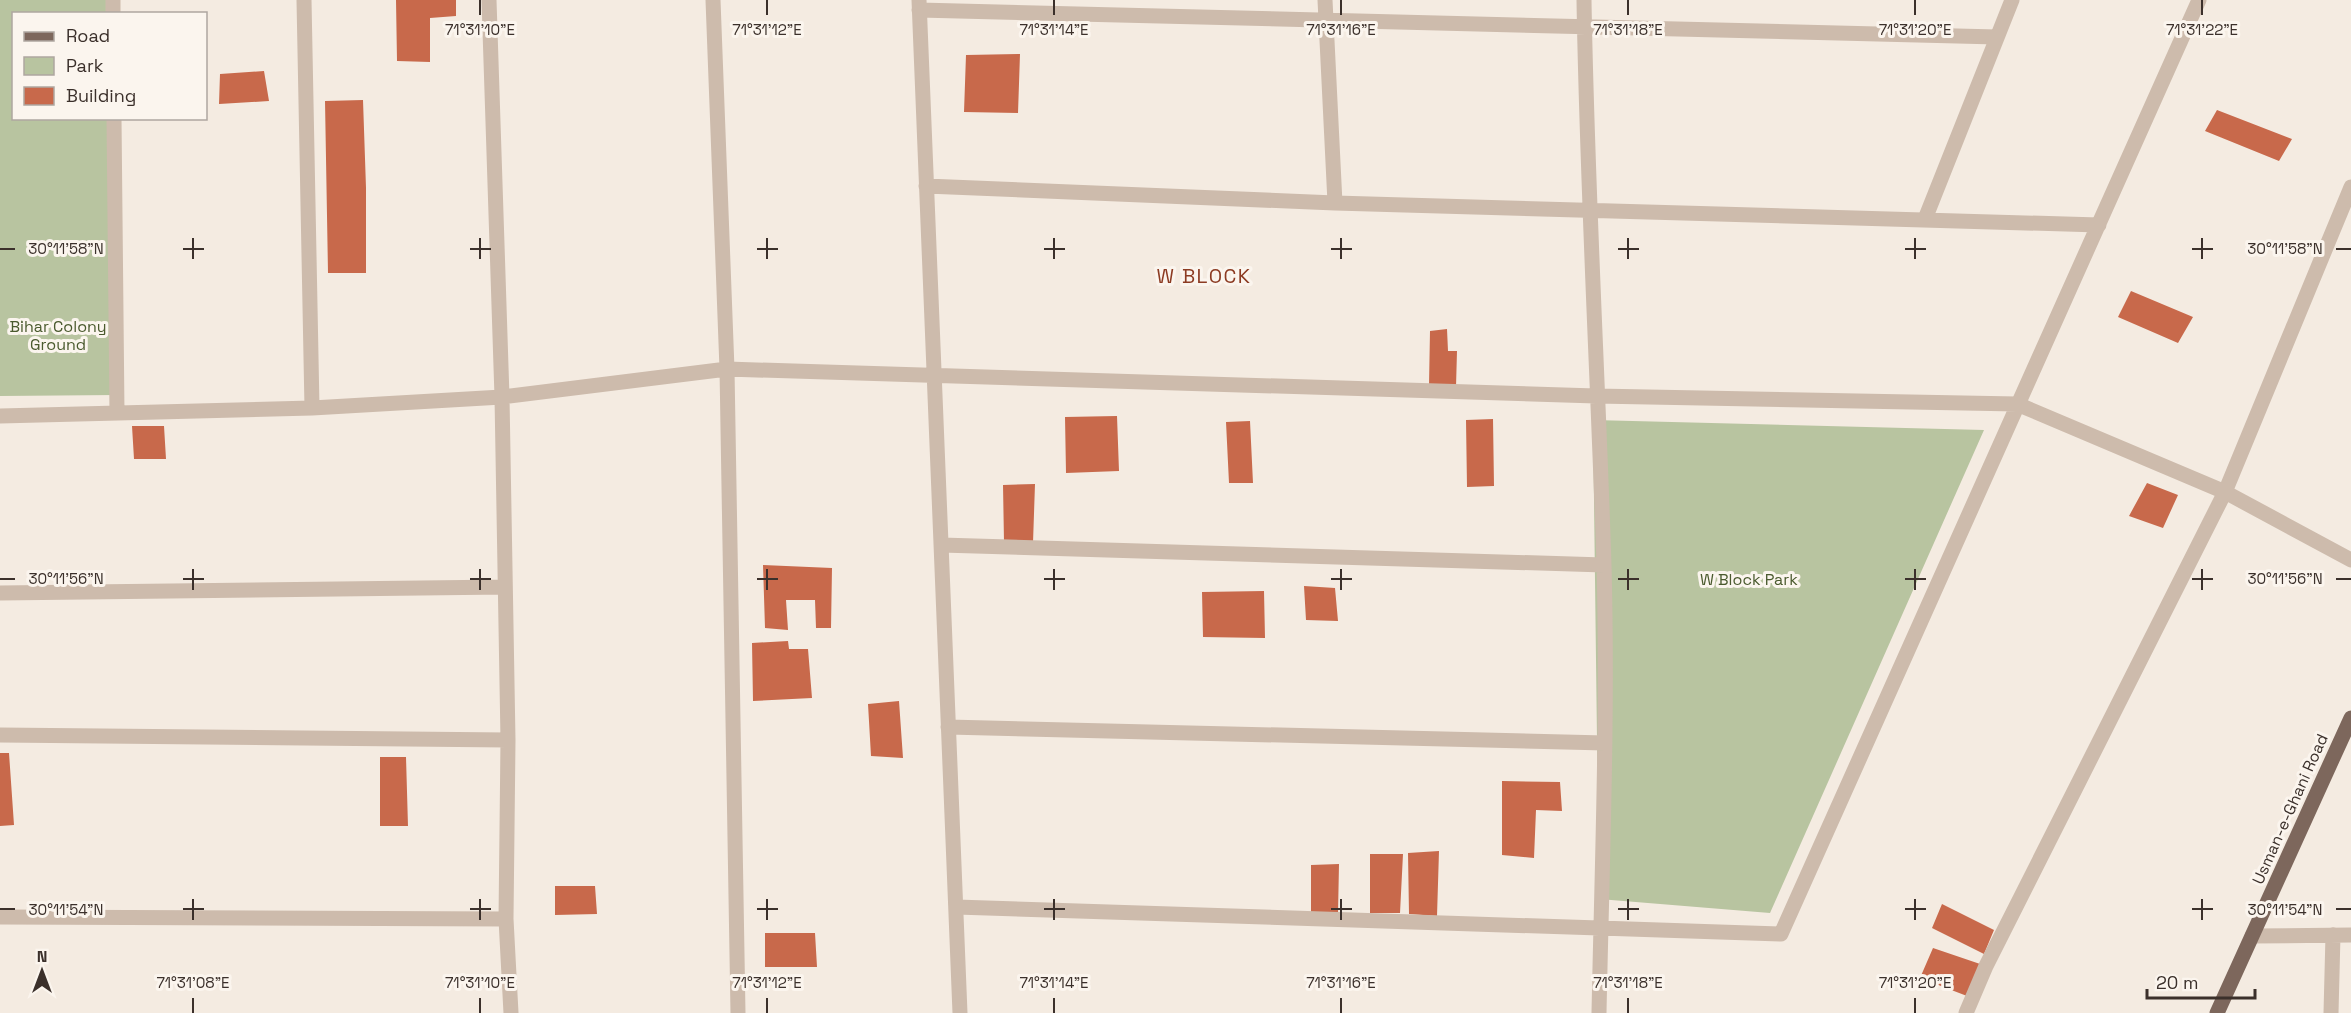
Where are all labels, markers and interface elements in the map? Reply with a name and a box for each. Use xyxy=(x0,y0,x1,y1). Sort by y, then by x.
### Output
legend xyxy=(12,12,207,120)
text: 71°31'10"E xyxy=(445,20,515,39)
text: 71°31'12"E xyxy=(732,20,802,39)
text: 71°31'14"E xyxy=(1019,20,1089,39)
text: 71°31'16"E xyxy=(1306,20,1376,39)
text: 71°31'18"E xyxy=(1593,20,1663,39)
text: 71°31'20"E xyxy=(1879,20,1951,39)
text: 71°31'22"E xyxy=(2166,20,2238,39)
text: Road xyxy=(66,24,110,47)
text: Park xyxy=(66,54,104,77)
text: Building xyxy=(66,84,136,107)
text: 30°11'58"N xyxy=(28,239,104,258)
text: 30°11'58"N xyxy=(2247,239,2323,258)
district label: W BLOCK xyxy=(1156,263,1252,289)
park label: Bihar Colony Ground xyxy=(9,316,107,355)
text: 30°11'56"N xyxy=(28,569,104,588)
park label: W Block Park xyxy=(1700,569,1798,590)
text: 30°11'56"N xyxy=(2247,569,2323,588)
street label: Usman-e-Ghani Road xyxy=(2247,730,2333,888)
text: 30°11'54"N xyxy=(29,900,103,919)
text: 30°11'54"N xyxy=(2248,900,2322,919)
north arrow xyxy=(12,941,72,1001)
text: N xyxy=(37,946,47,967)
scale bar xyxy=(2147,962,2255,1000)
text: 20 m xyxy=(2156,971,2199,994)
text: 71°31'08"E xyxy=(157,973,229,992)
text: 71°31'10"E xyxy=(445,973,515,992)
text: 71°31'12"E xyxy=(732,973,802,992)
text: 71°31'14"E xyxy=(1019,973,1089,992)
text: 71°31'16"E xyxy=(1306,973,1376,992)
text: 71°31'18"E xyxy=(1593,973,1663,992)
text: 71°31'20"E xyxy=(1879,973,1951,992)

